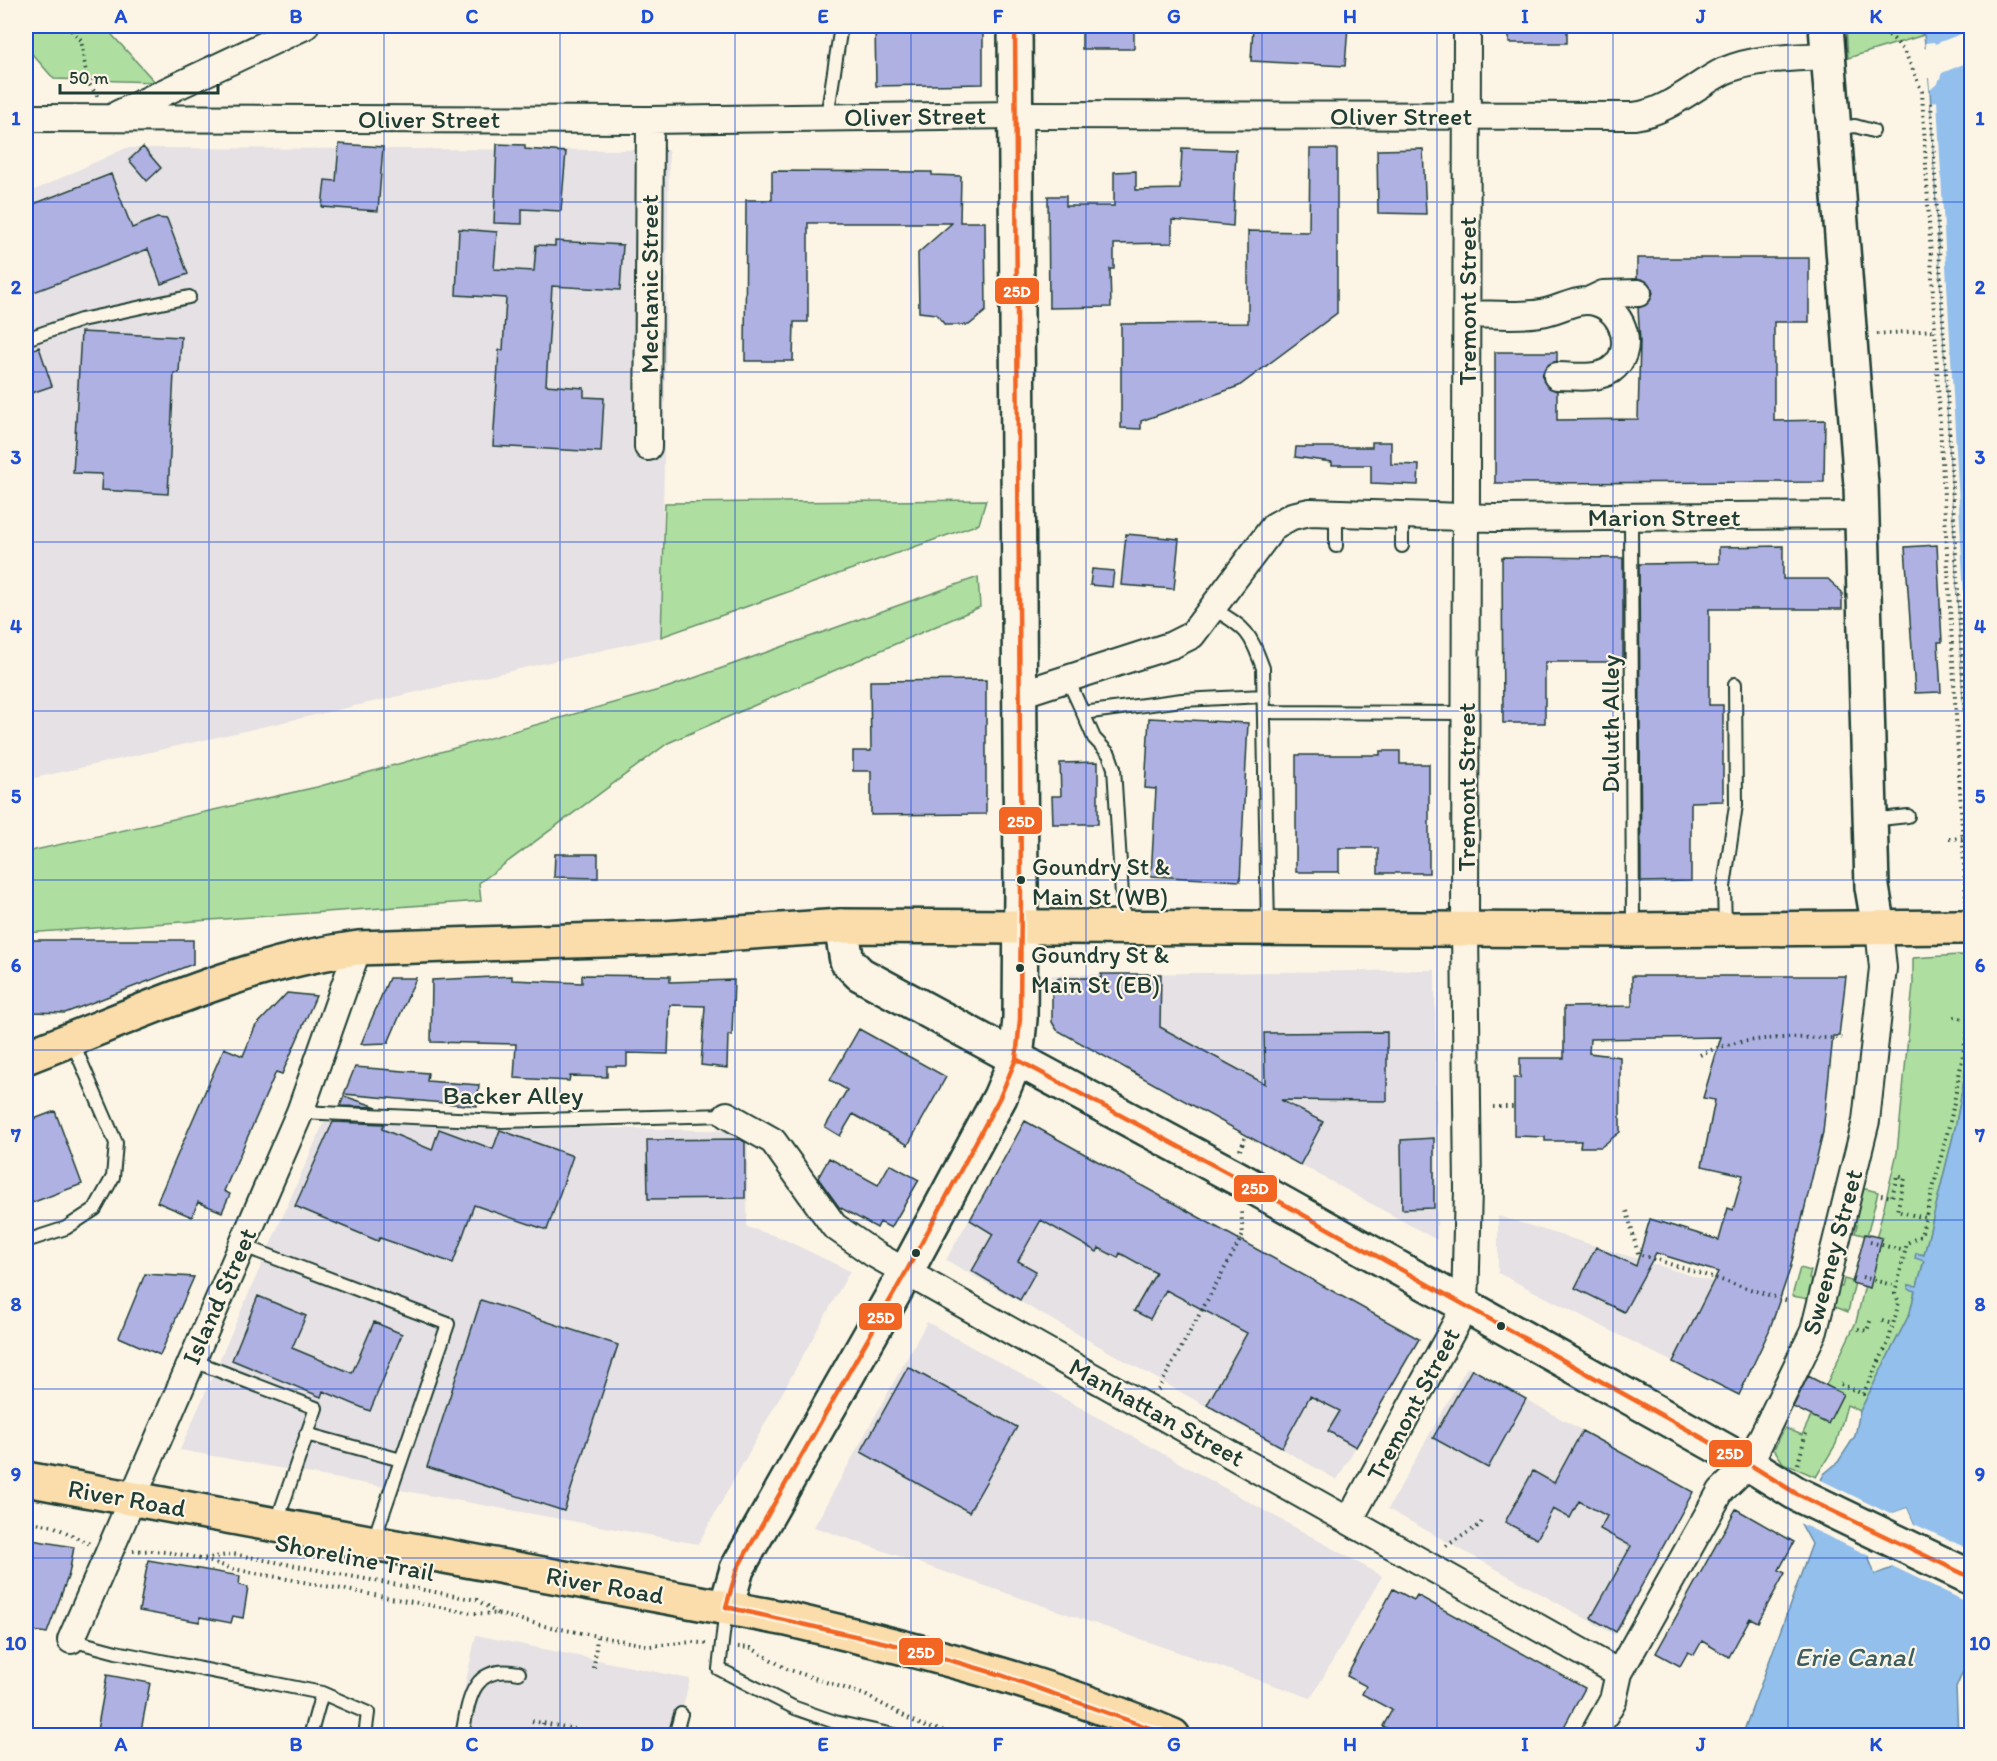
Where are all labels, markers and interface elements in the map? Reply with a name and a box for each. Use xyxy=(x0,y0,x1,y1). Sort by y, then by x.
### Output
text: A xyxy=(114,4,128,28)
text: B xyxy=(290,4,303,28)
text: C xyxy=(466,4,479,28)
text: D xyxy=(640,4,654,28)
text: E xyxy=(817,4,829,28)
text: F xyxy=(993,4,1004,28)
text: G xyxy=(1167,4,1181,28)
text: H xyxy=(1343,4,1357,28)
text: I xyxy=(1521,4,1529,28)
text: J xyxy=(1695,4,1706,28)
text: K xyxy=(1870,4,1884,28)
scale bar xyxy=(60,57,218,95)
text: 50 m xyxy=(69,67,109,89)
street label: Oliver Street xyxy=(844,99,987,133)
street label: Oliver Street xyxy=(1330,100,1472,132)
street label: Oliver Street xyxy=(358,103,500,135)
text: 1 xyxy=(11,106,21,130)
text: 1 xyxy=(1975,106,1985,130)
street label: Mechanic Street xyxy=(633,194,665,374)
street label: Tremont Street xyxy=(1451,216,1483,386)
text: 2 xyxy=(11,275,22,299)
text: 2 xyxy=(1975,275,1986,299)
line badge: 25D xyxy=(994,277,1040,305)
text: 25D xyxy=(1003,282,1031,301)
text: 3 xyxy=(11,445,22,469)
text: 3 xyxy=(1975,445,1986,469)
street label: Marion Street xyxy=(1587,501,1741,533)
text: 4 xyxy=(10,614,22,638)
text: 4 xyxy=(1974,614,1986,638)
street label: Duluth Alley xyxy=(1594,655,1626,793)
street label: Tremont Street xyxy=(1450,702,1482,872)
text: 5 xyxy=(11,784,22,808)
text: 5 xyxy=(1975,784,1986,808)
line badge: 25D xyxy=(998,806,1043,835)
text: 25D xyxy=(1007,812,1035,831)
place label: Goundry St & Main St (WB) xyxy=(1032,852,1170,911)
marker: Goundry St & Main St (WB) xyxy=(1015,874,1027,886)
place label: Goundry St & Main St (EB) xyxy=(1031,940,1169,999)
text: 6 xyxy=(11,953,22,977)
text: 6 xyxy=(1975,953,1986,977)
marker: Goundry St & Main St (EB) xyxy=(1014,962,1026,974)
street label: Backer Alley xyxy=(443,1079,583,1111)
text: 7 xyxy=(10,1123,21,1147)
text: 7 xyxy=(1974,1123,1985,1147)
street label: Sweeney Street xyxy=(1795,1165,1870,1338)
line badge: 25D xyxy=(1233,1174,1278,1203)
text: 25D xyxy=(1241,1179,1269,1198)
street label: Island Street xyxy=(175,1222,263,1369)
unlabelled marker xyxy=(910,1247,922,1259)
text: 8 xyxy=(11,1292,22,1316)
text: 8 xyxy=(1975,1292,1986,1316)
line badge: 25D xyxy=(858,1302,903,1331)
text: 25D xyxy=(867,1308,895,1327)
unlabelled marker xyxy=(1495,1320,1507,1332)
street label: Tremont Street xyxy=(1359,1322,1467,1486)
street label: Manhattan Street xyxy=(1063,1350,1251,1474)
line badge: 25D xyxy=(1708,1439,1753,1468)
text: 25D xyxy=(1716,1444,1744,1463)
text: 9 xyxy=(11,1462,21,1486)
text: 9 xyxy=(1975,1462,1985,1486)
street label: River Road xyxy=(65,1472,189,1524)
street label: Shoreline Trail xyxy=(272,1526,438,1588)
street label: River Road xyxy=(543,1559,667,1611)
text: 10 xyxy=(5,1631,27,1655)
text: 10 xyxy=(1969,1631,1991,1655)
line badge: 25D xyxy=(898,1637,944,1666)
water label: Erie Canal xyxy=(1795,1640,1916,1673)
text: 25D xyxy=(907,1643,935,1662)
text: A xyxy=(114,1732,128,1756)
text: B xyxy=(290,1732,303,1756)
text: C xyxy=(466,1732,479,1756)
text: D xyxy=(640,1732,654,1756)
text: E xyxy=(817,1732,829,1756)
text: F xyxy=(993,1732,1004,1756)
text: G xyxy=(1167,1732,1181,1756)
text: H xyxy=(1343,1732,1357,1756)
text: I xyxy=(1521,1732,1529,1756)
text: J xyxy=(1695,1732,1706,1756)
text: K xyxy=(1870,1732,1884,1756)

